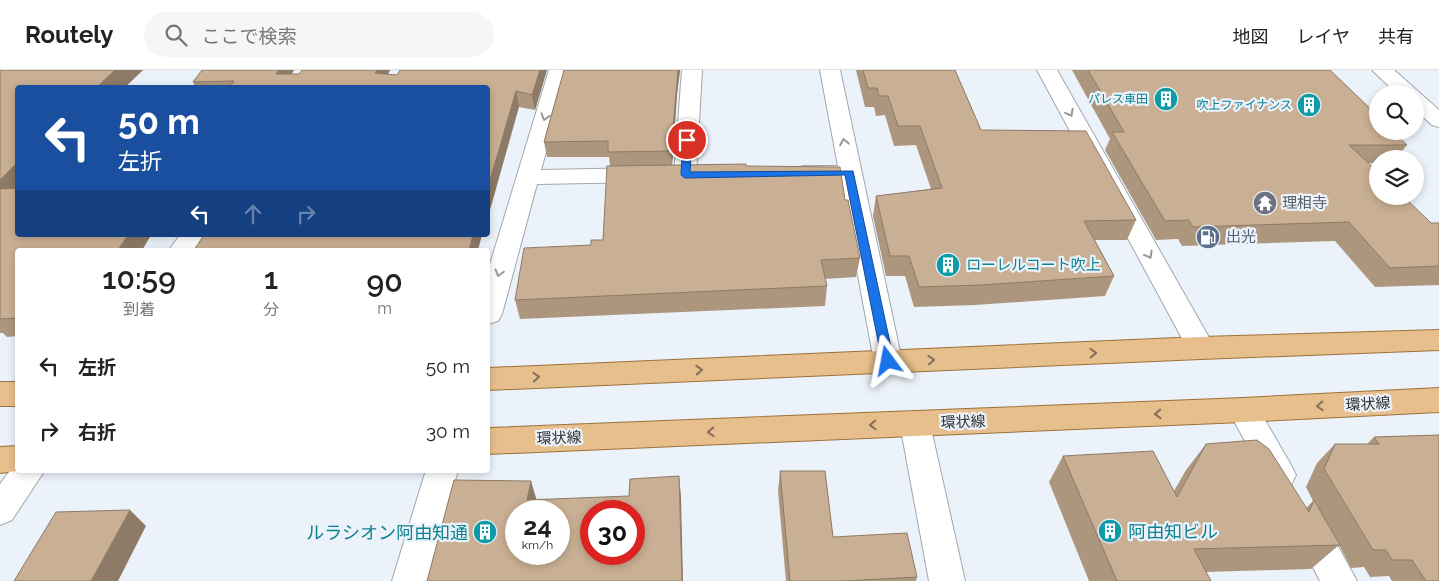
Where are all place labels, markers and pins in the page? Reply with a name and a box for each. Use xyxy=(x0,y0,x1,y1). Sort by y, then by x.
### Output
building icon: パレス車田 xyxy=(1153,86,1179,112)
place label: パレス車田 xyxy=(1088,92,1148,106)
building icon: 吹上ファイナンス xyxy=(1296,92,1322,118)
place label: 吹上ファイナンス xyxy=(1196,98,1292,112)
pin xyxy=(666,119,708,161)
temple icon: 理相寺 xyxy=(1252,190,1278,216)
place label: 理相寺 xyxy=(1282,194,1327,212)
fuel station icon: 出光 xyxy=(1195,224,1221,250)
place label: 出光 xyxy=(1226,228,1256,246)
building icon: ローレルコート吹上 xyxy=(935,252,961,278)
place label: ローレルコート吹上 xyxy=(966,256,1101,274)
building icon: 阿由知ビル xyxy=(1097,518,1123,544)
building icon: ルラシオン阿由知通 xyxy=(472,519,498,545)
place label: 阿由知ビル xyxy=(1128,521,1218,542)
place label: ルラシオン阿由知通 xyxy=(306,522,468,543)

